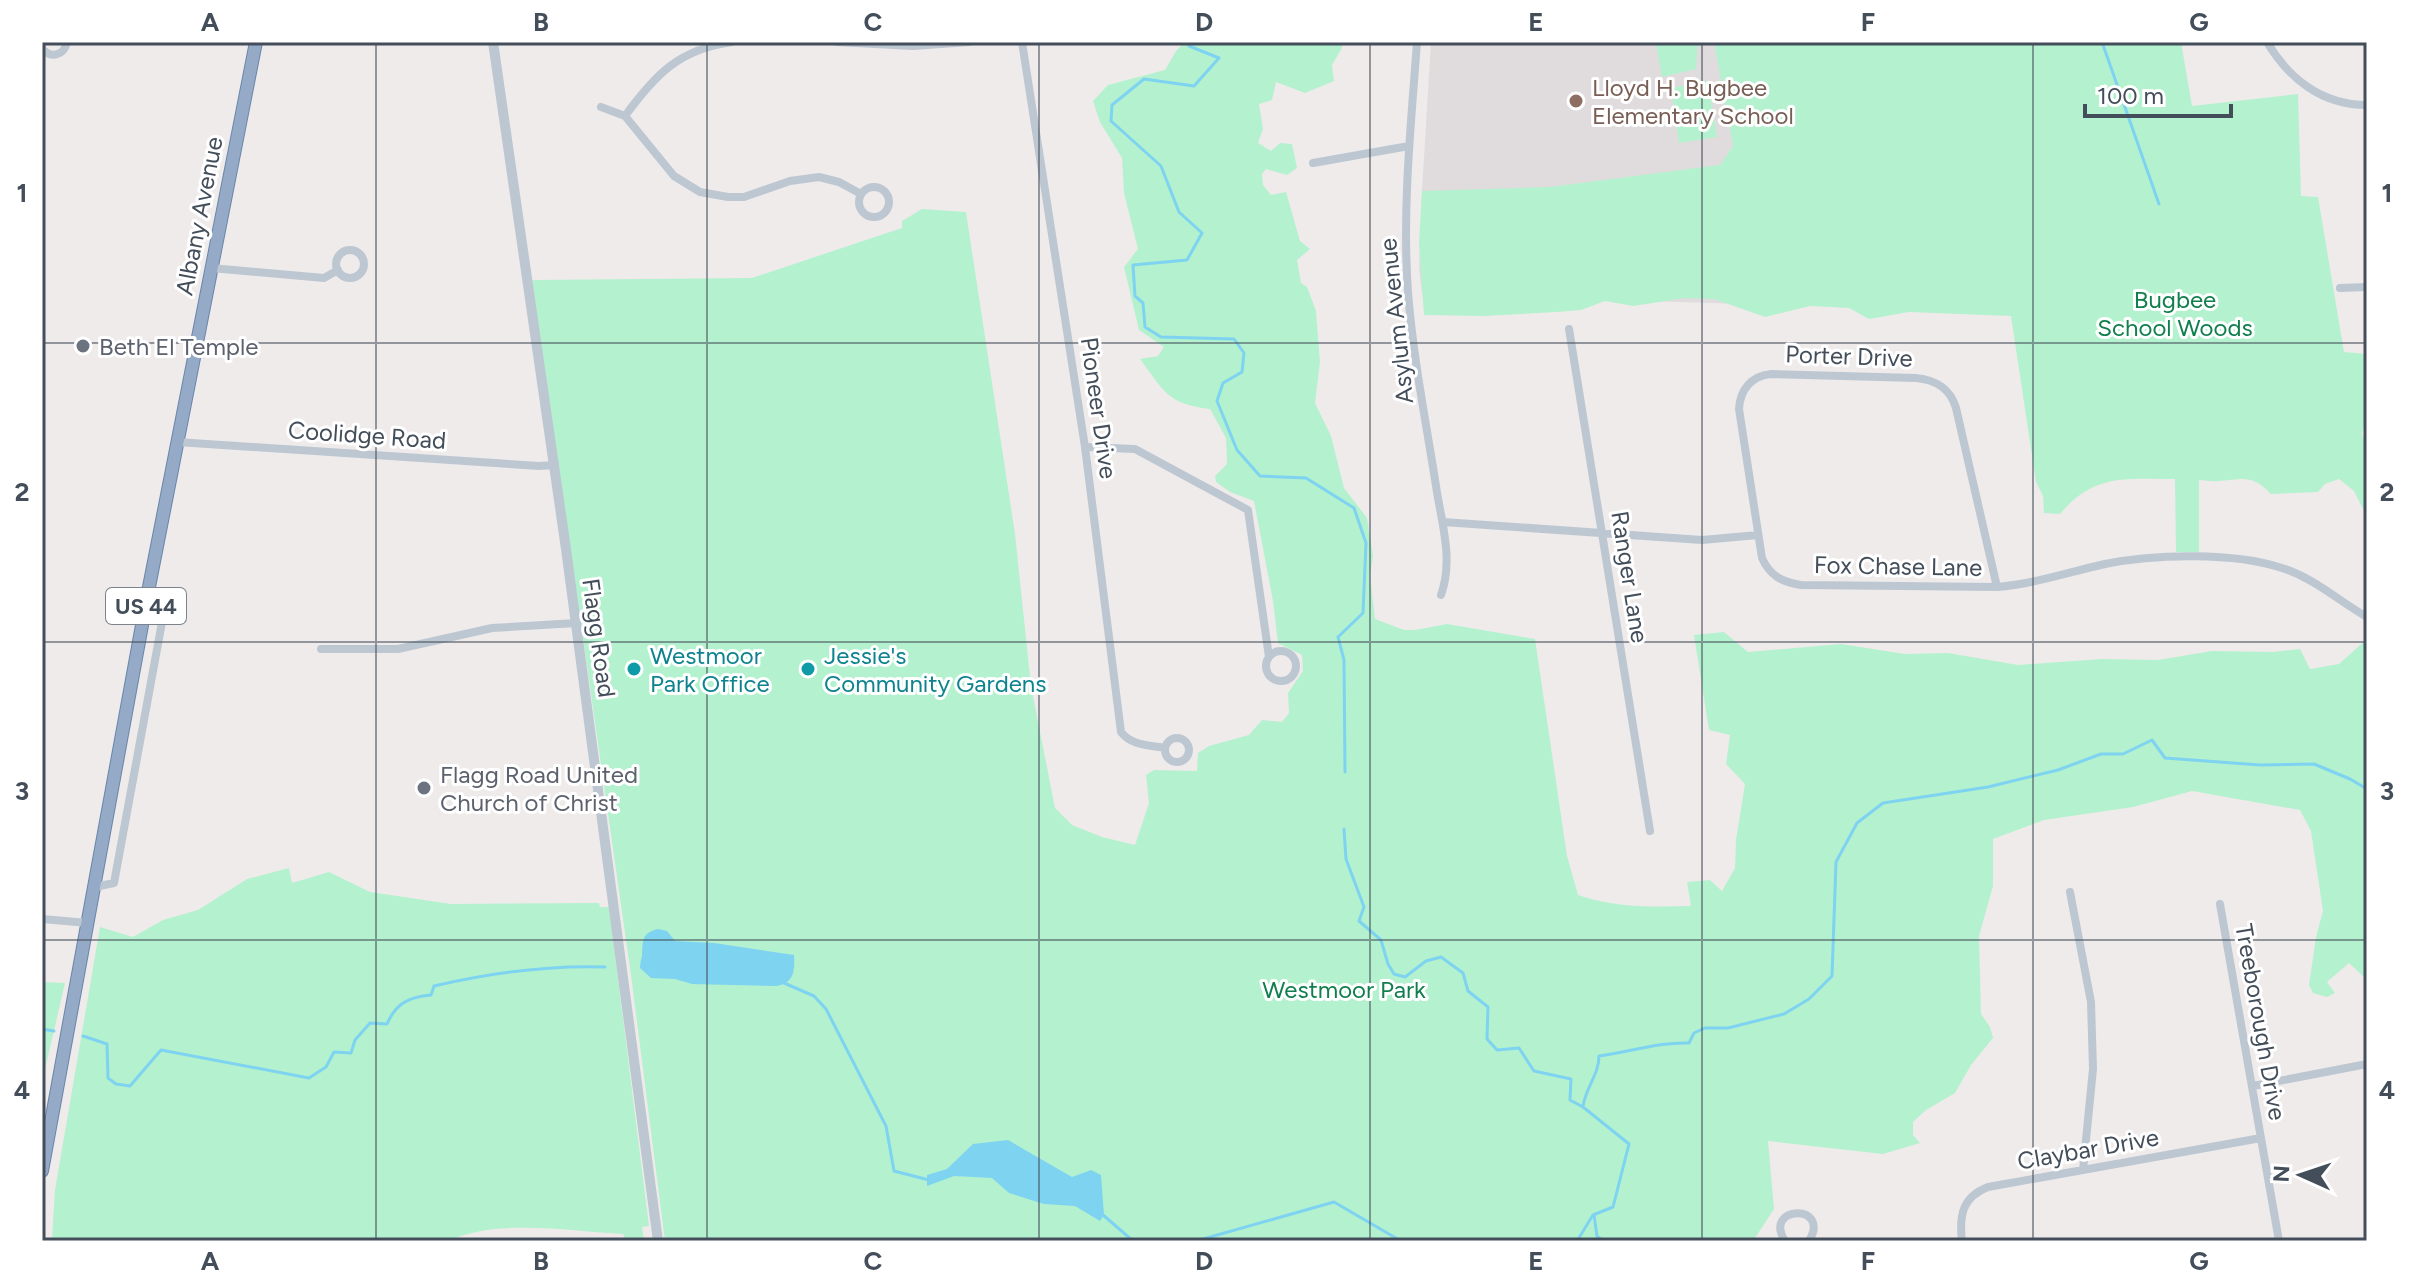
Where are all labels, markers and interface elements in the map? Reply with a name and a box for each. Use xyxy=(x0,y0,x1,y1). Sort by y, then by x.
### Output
text: A xyxy=(201,6,220,38)
text: B xyxy=(533,6,549,38)
text: C xyxy=(864,6,883,38)
text: D xyxy=(1195,6,1213,38)
text: E xyxy=(1528,6,1544,38)
text: F xyxy=(1861,6,1875,38)
text: G xyxy=(2189,6,2209,38)
scale bar xyxy=(2085,68,2231,118)
place label: Lloyd H. Bugbee Elementary School xyxy=(1592,73,1794,130)
text: 100 m xyxy=(2097,81,2164,110)
marker: Lloyd H. Bugbee Elementary School xyxy=(1567,92,1585,110)
street label: Albany Avenue xyxy=(169,134,229,298)
text: 1 xyxy=(17,177,27,209)
text: 1 xyxy=(2382,177,2392,209)
street label: Asylum Avenue xyxy=(1373,237,1419,405)
park label: Bugbee School Woods xyxy=(2097,285,2253,342)
place label: Beth El Temple xyxy=(99,332,258,361)
street label: Pioneer Drive xyxy=(1075,335,1123,481)
marker: Beth El Temple xyxy=(74,337,92,355)
street label: Porter Drive xyxy=(1785,339,1913,373)
street label: Coolidge Road xyxy=(287,415,447,455)
text: 2 xyxy=(14,476,30,508)
text: 2 xyxy=(2379,476,2395,508)
street label: Ranger Lane xyxy=(1605,509,1655,645)
street label: Fox Chase Lane xyxy=(1814,550,1982,582)
street label: Flagg Road xyxy=(576,577,622,699)
road number: US 44 xyxy=(106,588,186,624)
place label: Westmoor Park Office xyxy=(650,641,770,698)
place label: Jessie's Community Gardens xyxy=(824,641,1046,698)
marker: Westmoor Park Office xyxy=(625,660,643,678)
marker: Jessie's Community Gardens xyxy=(799,660,817,678)
place label: Flagg Road United Church of Christ xyxy=(440,760,638,817)
text: 3 xyxy=(15,775,29,807)
text: 3 xyxy=(2380,775,2394,807)
marker: Flagg Road United Church of Christ xyxy=(415,779,433,797)
street label: Treeborough Drive xyxy=(2229,922,2293,1122)
park label: Westmoor Park xyxy=(1262,975,1426,1004)
text: 4 xyxy=(14,1074,30,1106)
text: 4 xyxy=(2379,1074,2395,1106)
street label: Claybar Drive xyxy=(2015,1122,2161,1176)
north arrow xyxy=(2261,1135,2341,1215)
text: N xyxy=(2268,1165,2295,1183)
text: A xyxy=(201,1245,220,1277)
text: B xyxy=(533,1245,549,1277)
text: C xyxy=(864,1245,883,1277)
text: D xyxy=(1195,1245,1213,1277)
text: E xyxy=(1528,1245,1544,1277)
text: F xyxy=(1861,1245,1875,1277)
text: G xyxy=(2189,1245,2209,1277)

